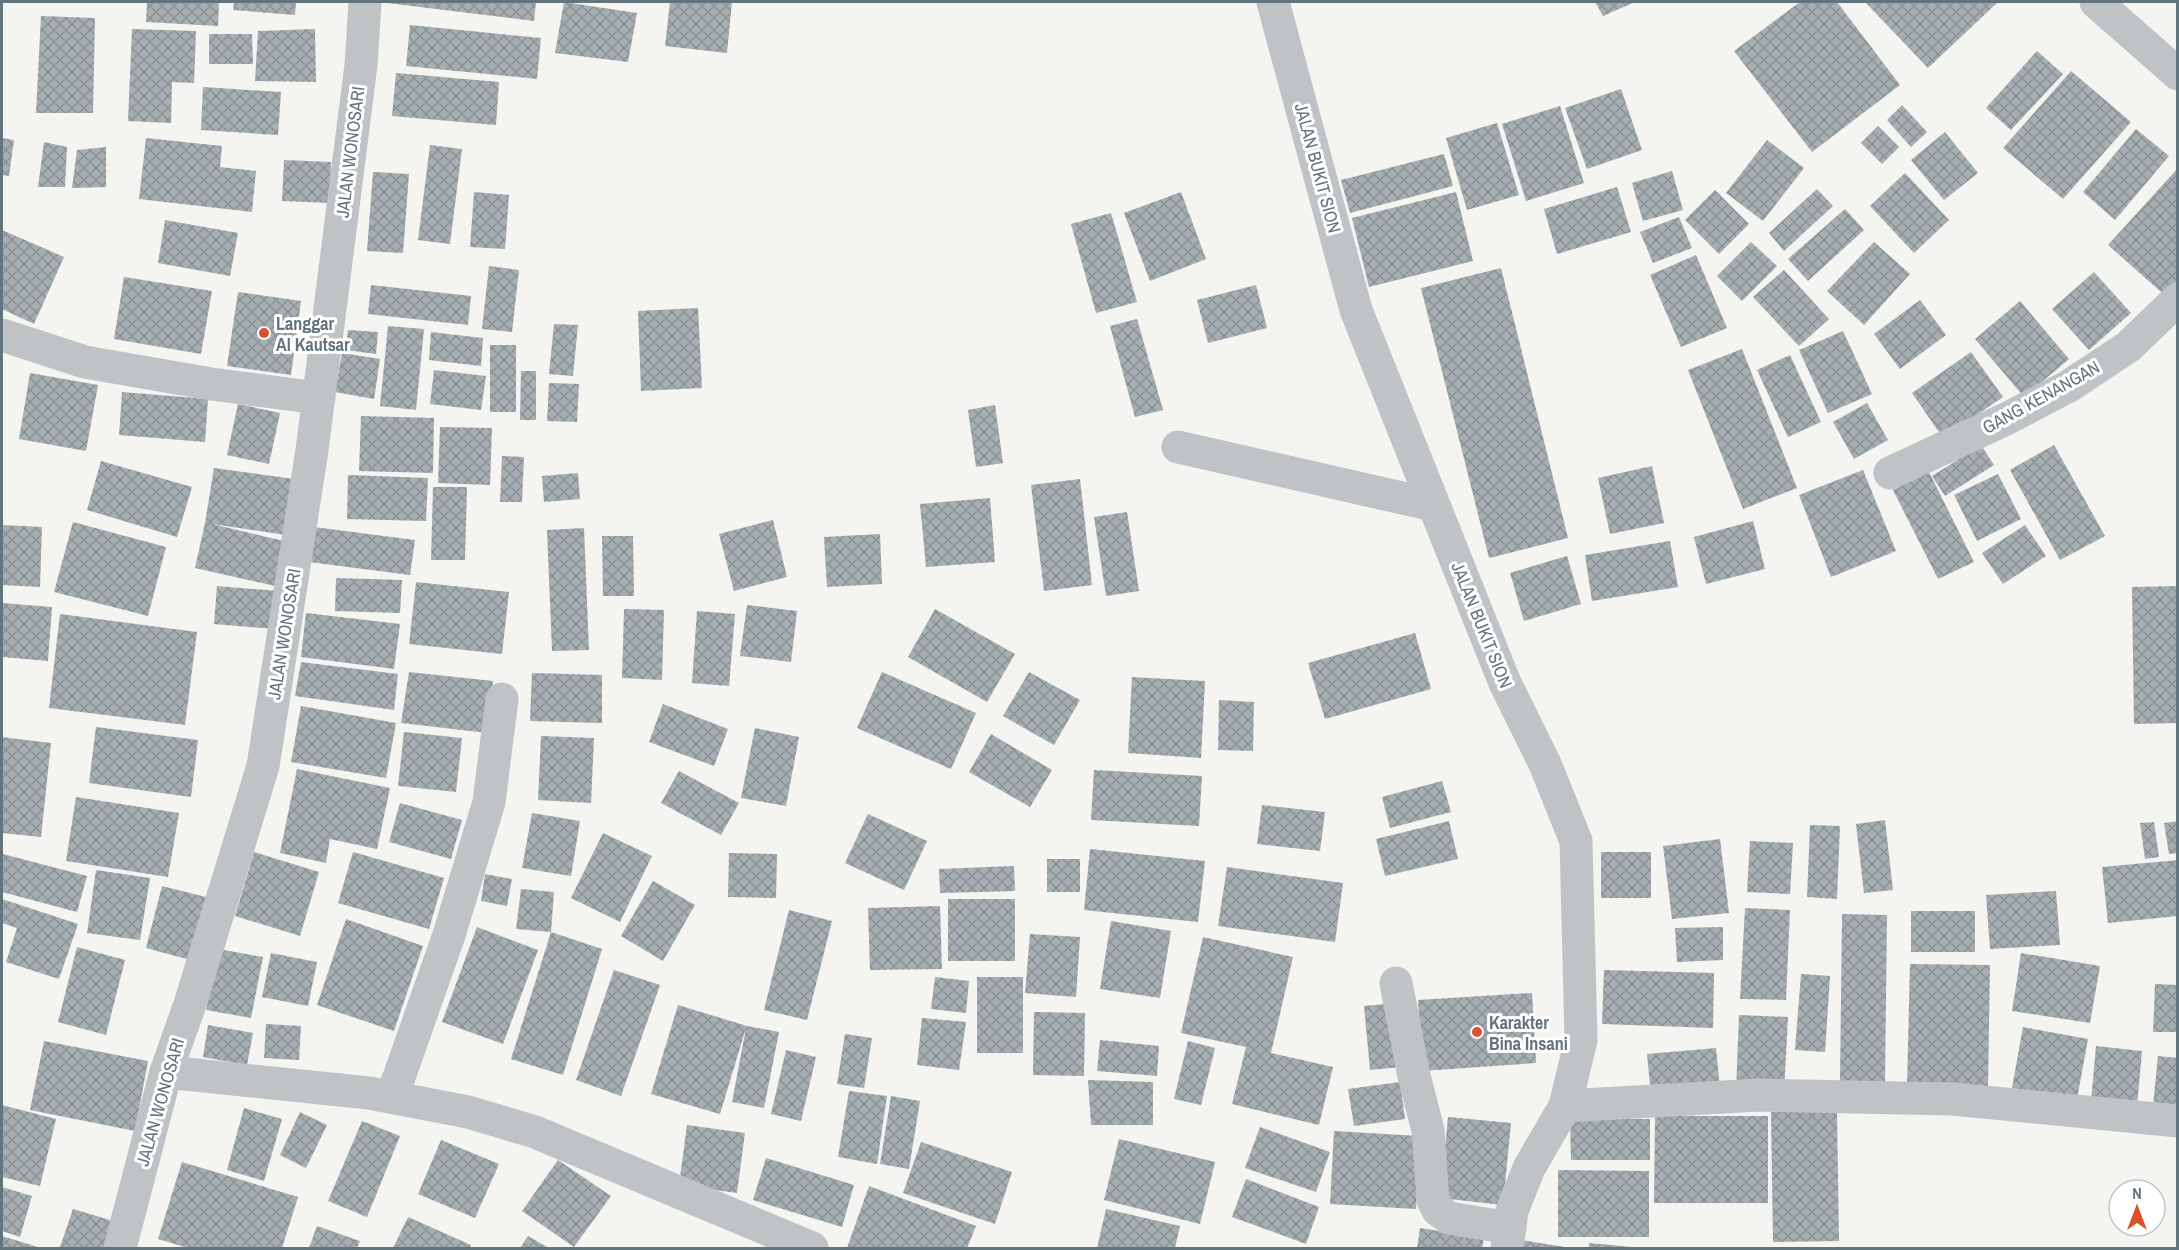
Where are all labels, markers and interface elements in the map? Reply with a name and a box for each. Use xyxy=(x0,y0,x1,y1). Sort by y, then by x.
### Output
street label: JALAN WONOSARI xyxy=(330,85,370,219)
street label: JALAN BUKIT SION xyxy=(1289,100,1347,236)
place label: Langgar Al Kautsar xyxy=(276,311,350,357)
marker: Langgar Al Kautsar xyxy=(257,326,271,340)
street label: GANG KENANGAN xyxy=(1978,354,2104,440)
street label: JALAN BUKIT SION xyxy=(1445,558,1519,692)
street label: JALAN WONOSARI xyxy=(261,567,307,701)
place label: Karakter Bina Insani xyxy=(1489,1010,1568,1056)
marker: Karakter Bina Insani xyxy=(1470,1025,1484,1039)
street label: JALAN WONOSARI xyxy=(130,1035,190,1169)
north arrow xyxy=(2107,1178,2167,1238)
text: N xyxy=(2132,1182,2142,1204)

